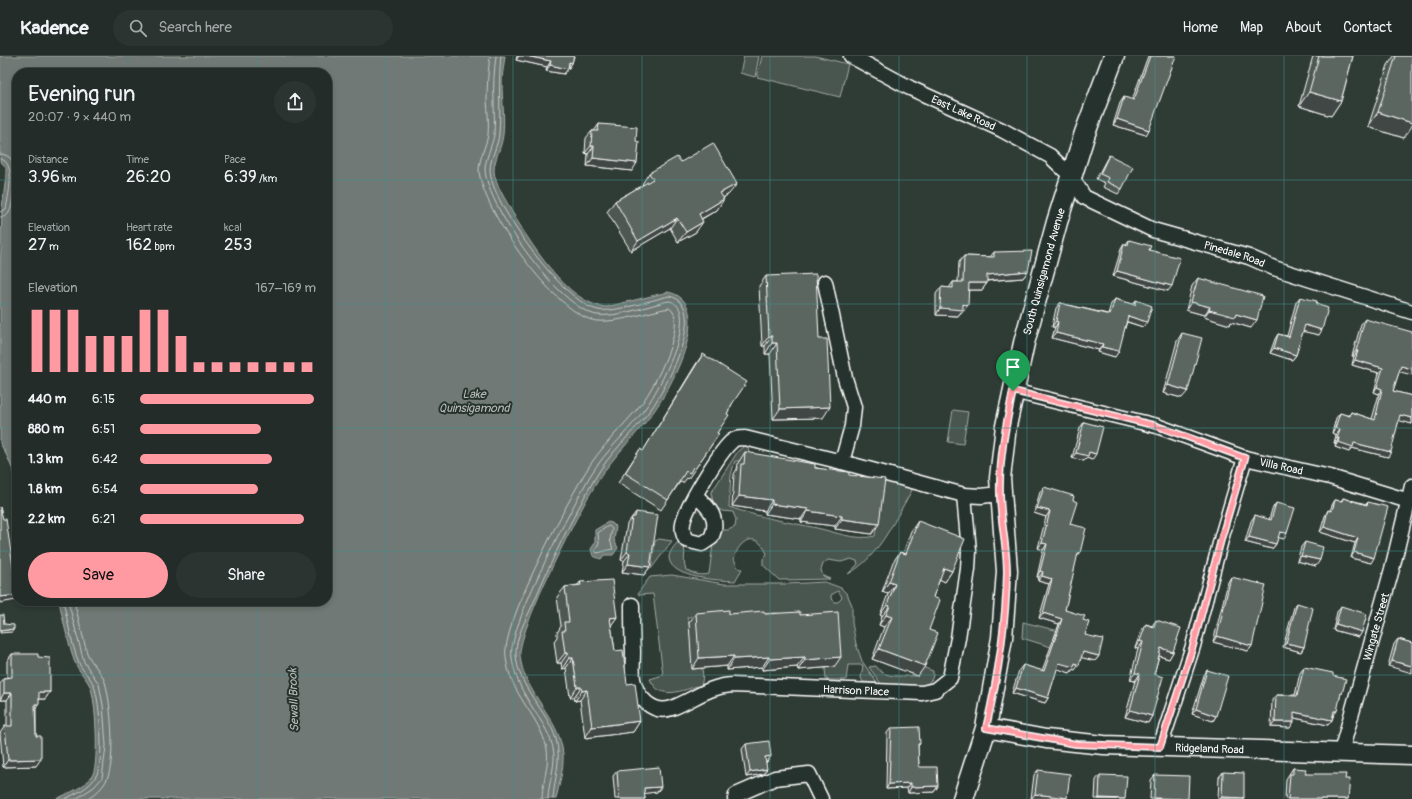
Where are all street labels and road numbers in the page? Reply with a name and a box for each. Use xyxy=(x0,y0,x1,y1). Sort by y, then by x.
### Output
street label: East Lake Road xyxy=(929,92,998,133)
street label: South Quinsigamond Avenue xyxy=(1020,206,1068,336)
street label: Pinedale Road xyxy=(1203,238,1267,270)
street label: Villa Road xyxy=(1258,455,1304,477)
street label: Wingate Street xyxy=(1360,591,1392,662)
street label: Harrison Place xyxy=(823,682,890,698)
street label: Ridgeland Road xyxy=(1175,741,1244,756)

